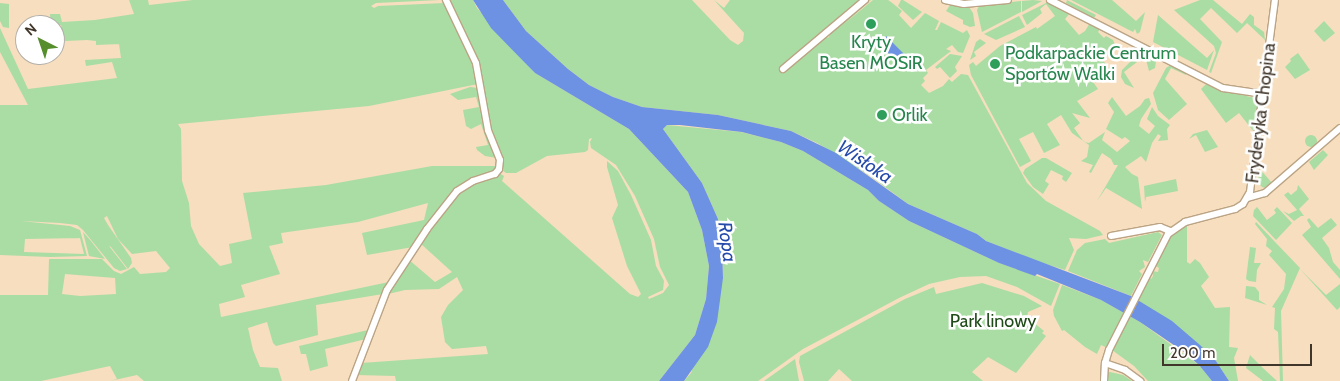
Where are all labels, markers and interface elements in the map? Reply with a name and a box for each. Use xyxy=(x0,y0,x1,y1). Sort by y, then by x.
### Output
north arrow xyxy=(15,15,65,65)
marker: Kryty Basen MOSiR xyxy=(865,18,877,30)
text: N xyxy=(21,19,40,39)
place label: Kryty Basen MOSiR xyxy=(819,32,923,74)
street label: Fryderyka Chopina xyxy=(1242,42,1280,184)
place label: Podkarpackie Centrum Sportów Walki xyxy=(1005,43,1176,86)
marker: Podkarpackie Centrum Sportów Walki xyxy=(989,58,1001,70)
place label: Orlik xyxy=(892,104,928,126)
marker: Orlik xyxy=(876,109,888,121)
water label: Wisłoka xyxy=(833,135,897,189)
water label: Ropa xyxy=(713,220,741,264)
park label: Park linowy xyxy=(950,310,1036,332)
scale bar xyxy=(1165,334,1315,366)
text: 200 m xyxy=(1170,344,1215,362)

